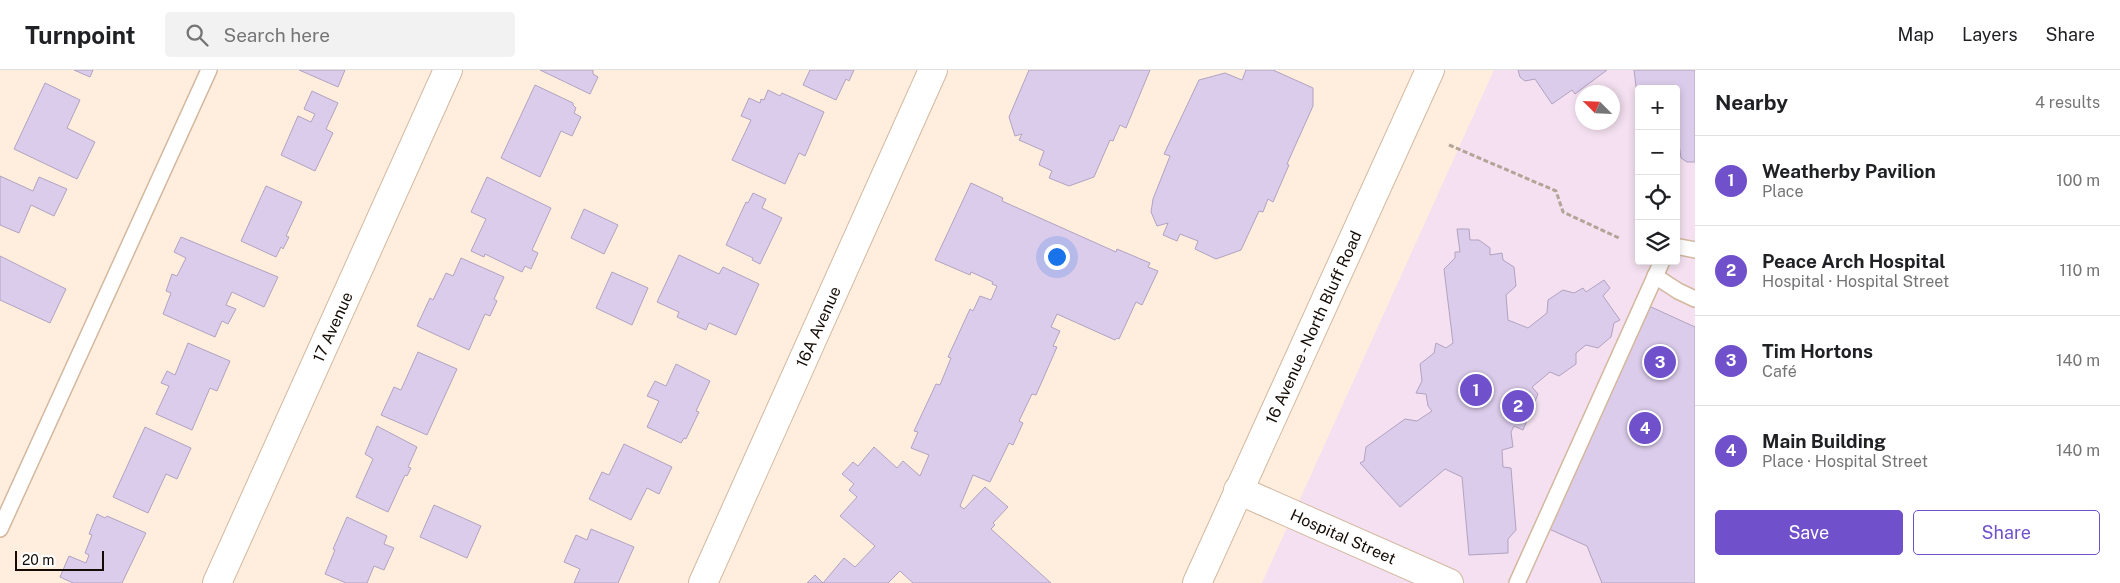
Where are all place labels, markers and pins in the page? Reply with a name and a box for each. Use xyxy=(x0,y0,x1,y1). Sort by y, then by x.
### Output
pin: 3 xyxy=(1644,343,1676,381)
pin: 1 xyxy=(1460,371,1492,409)
pin: 2 xyxy=(1502,387,1534,425)
pin: 4 xyxy=(1629,409,1661,447)

